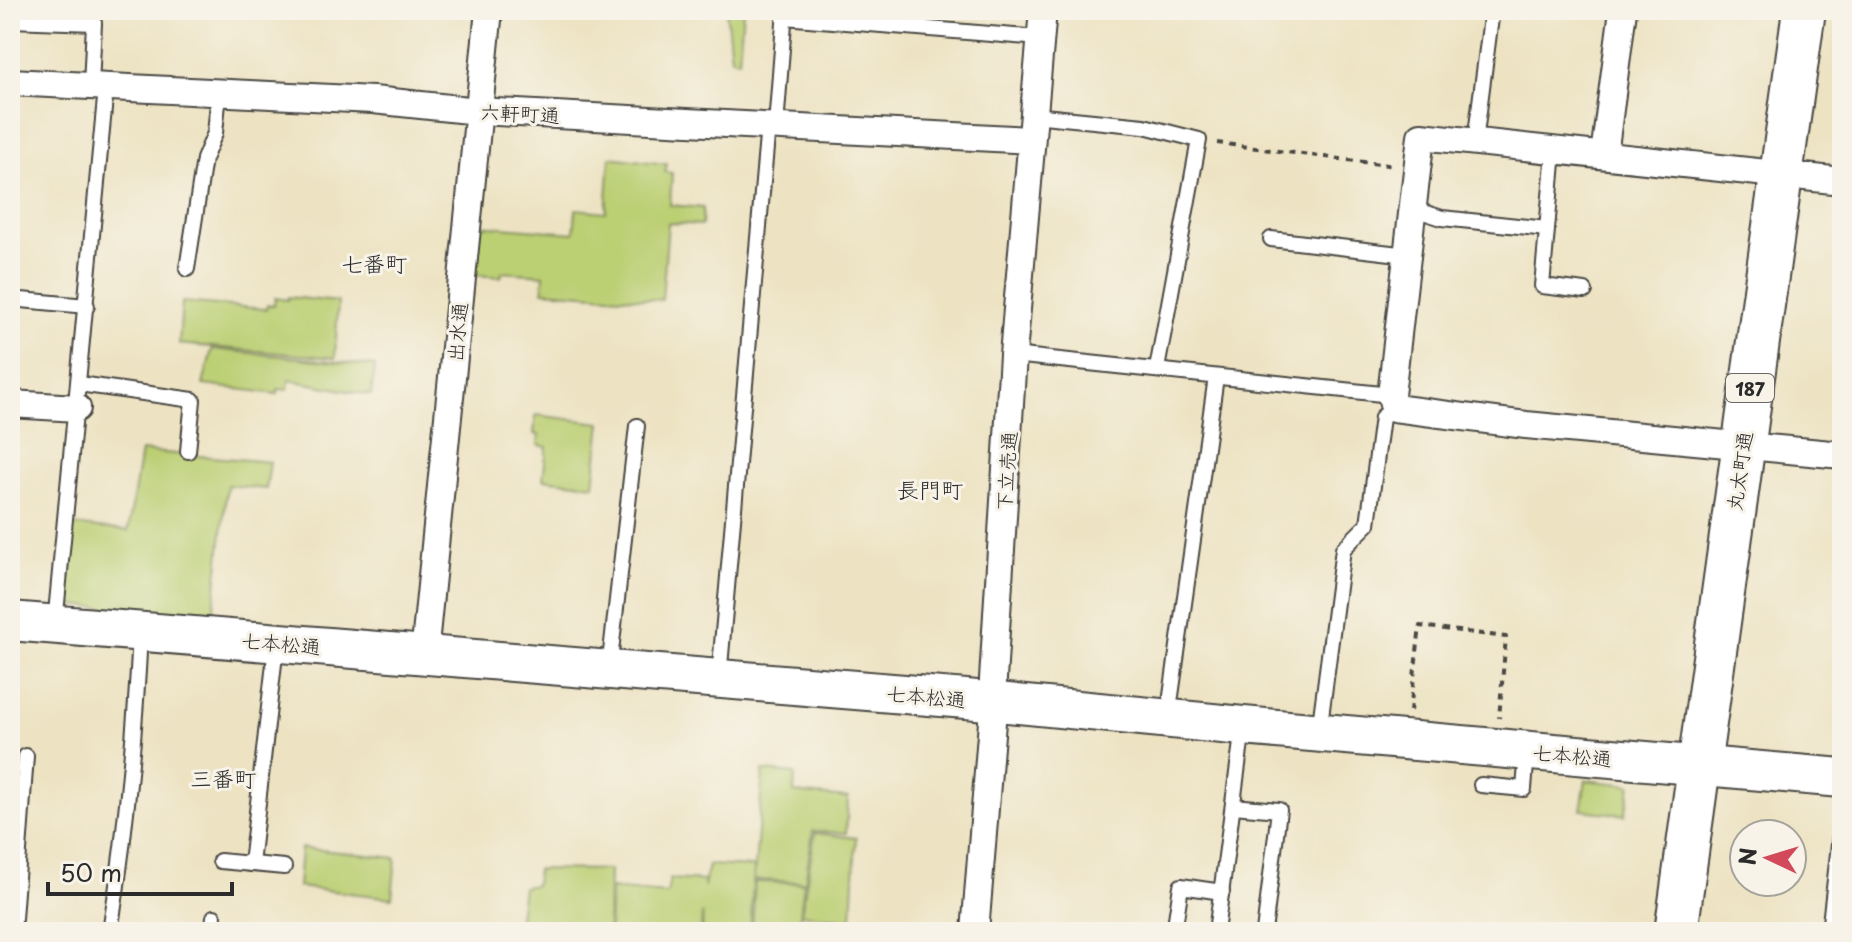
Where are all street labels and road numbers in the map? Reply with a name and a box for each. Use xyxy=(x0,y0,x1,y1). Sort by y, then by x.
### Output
street label: 六軒町通 xyxy=(479,96,561,130)
street label: 出水通 xyxy=(439,301,475,363)
road number: 187 xyxy=(1726,374,1774,402)
street label: 丸太町通 xyxy=(1719,429,1759,513)
street label: 下立売通 xyxy=(988,430,1024,512)
street label: 七本松通 xyxy=(240,625,322,661)
street label: 七本松通 xyxy=(885,678,967,714)
street label: 七本松通 xyxy=(1531,737,1613,773)

